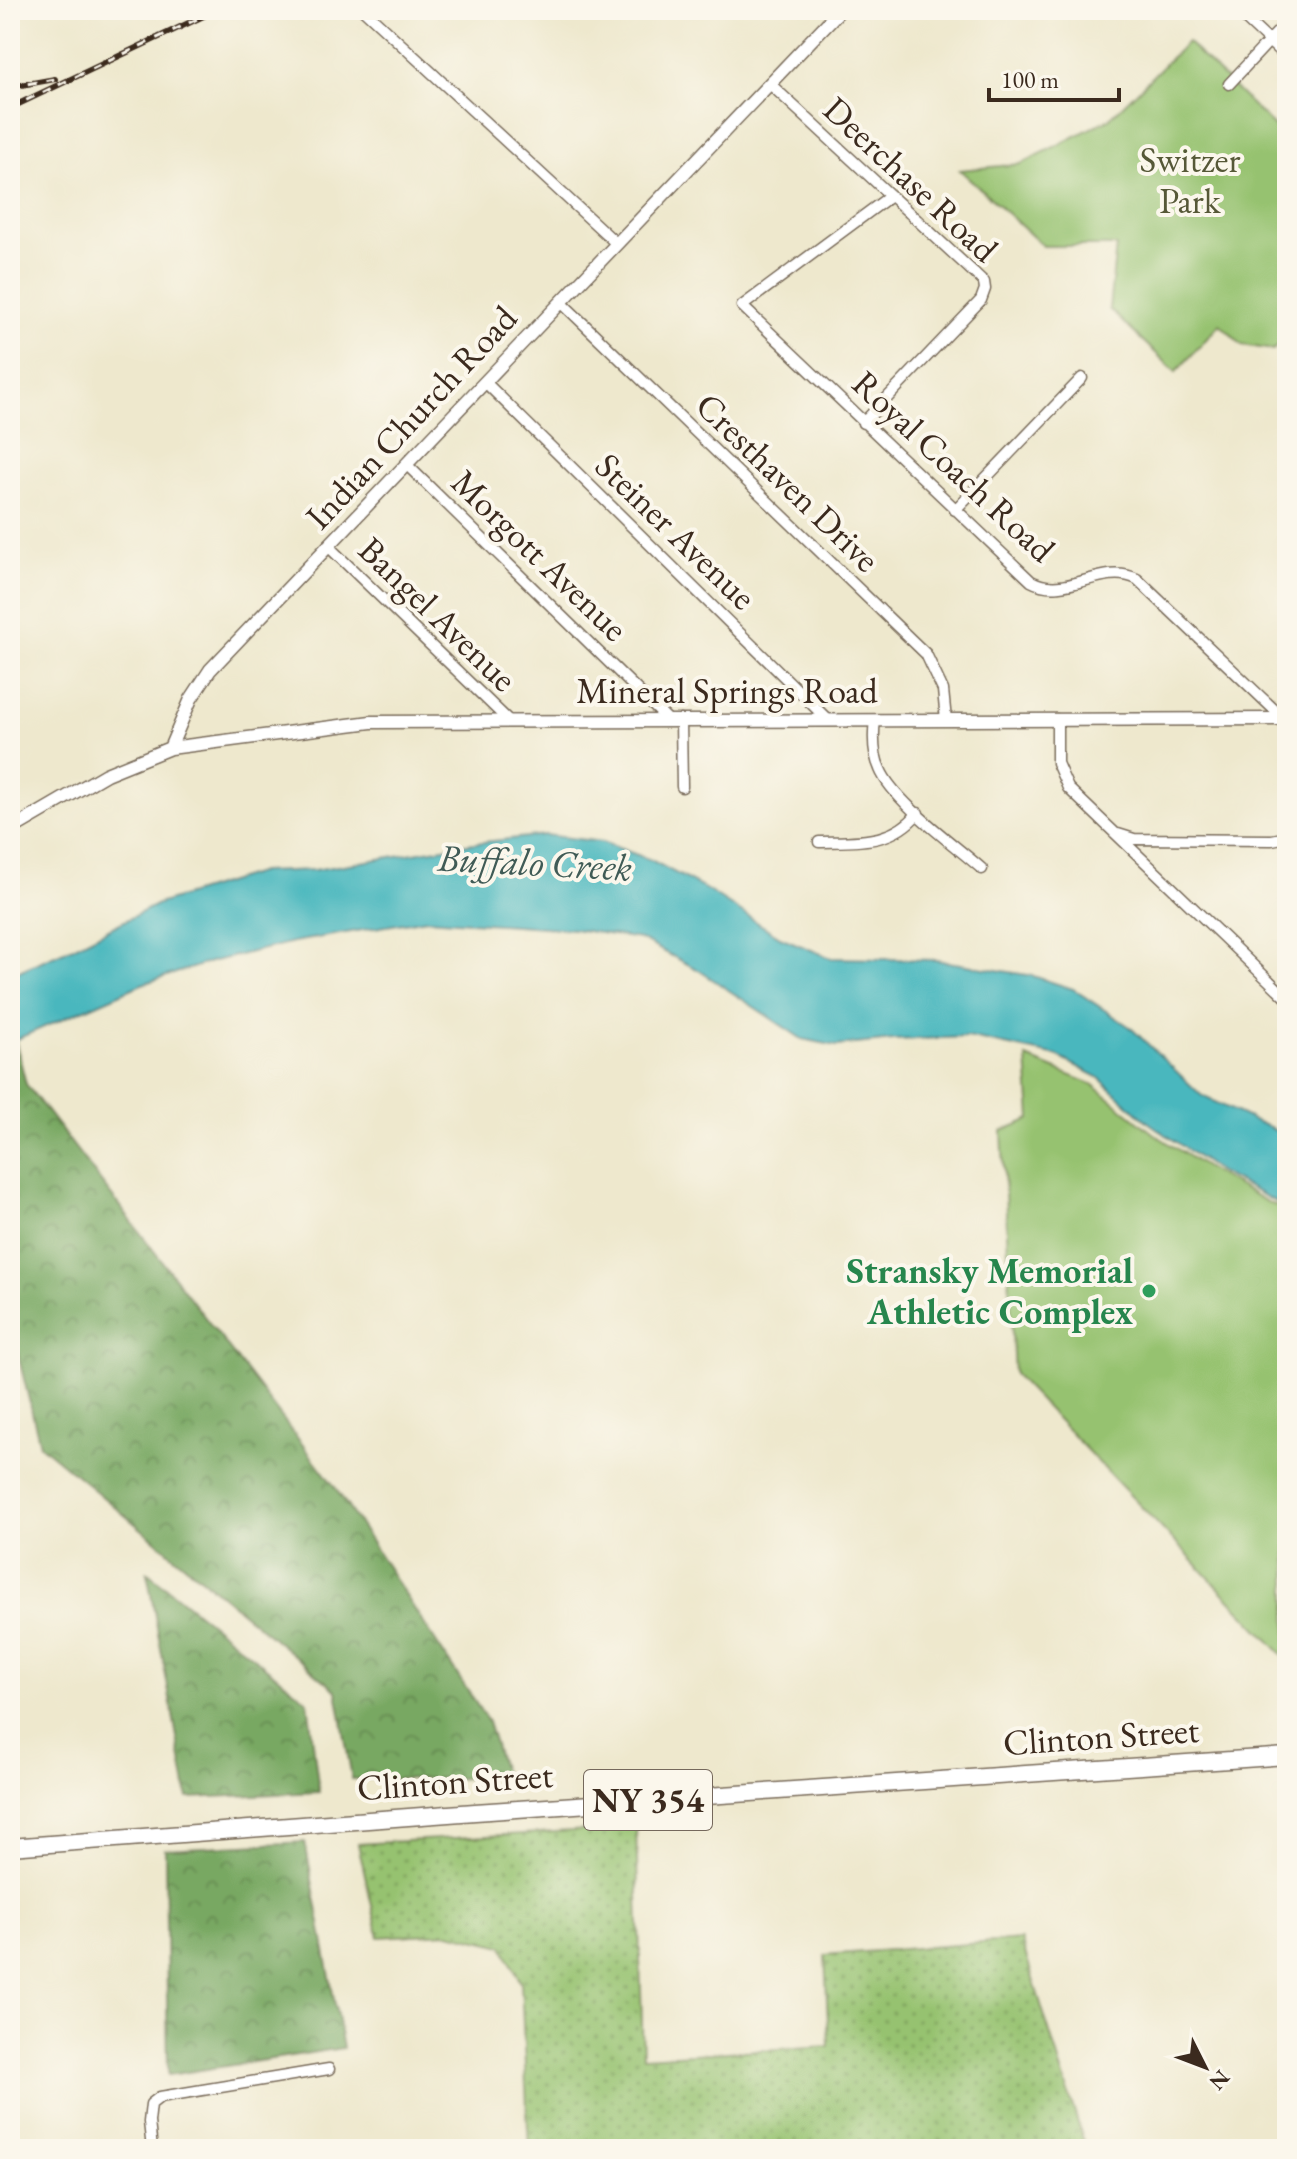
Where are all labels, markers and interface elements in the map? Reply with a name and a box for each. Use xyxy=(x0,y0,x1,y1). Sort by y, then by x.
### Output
scale bar xyxy=(989,52,1119,102)
text: 100 m xyxy=(1001,64,1059,95)
street label: Deerchase Road xyxy=(814,86,1009,273)
park label: Switzer Park xyxy=(1139,136,1241,224)
street label: Indian Church Road xyxy=(295,294,528,539)
street label: Royal Coach Road xyxy=(843,360,1066,573)
street label: Cresthaven Drive xyxy=(686,382,890,582)
street label: Steiner Avenue xyxy=(585,442,767,620)
street label: Morgott Avenue xyxy=(442,459,638,651)
street label: Bangel Avenue xyxy=(349,526,527,702)
street label: Mineral Springs Road xyxy=(576,667,879,714)
water label: Buffalo Creek xyxy=(436,832,633,892)
place label: Stransky Memorial Athletic Complex xyxy=(846,1247,1133,1335)
marker: Stransky Memorial Athletic Complex xyxy=(1140,1282,1158,1300)
street label: Clinton Street xyxy=(1001,1706,1201,1766)
street label: Clinton Street xyxy=(355,1751,555,1811)
road number: NY 354 xyxy=(584,1770,712,1830)
north arrow xyxy=(1165,2027,1245,2107)
text: N xyxy=(1203,2064,1236,2097)

